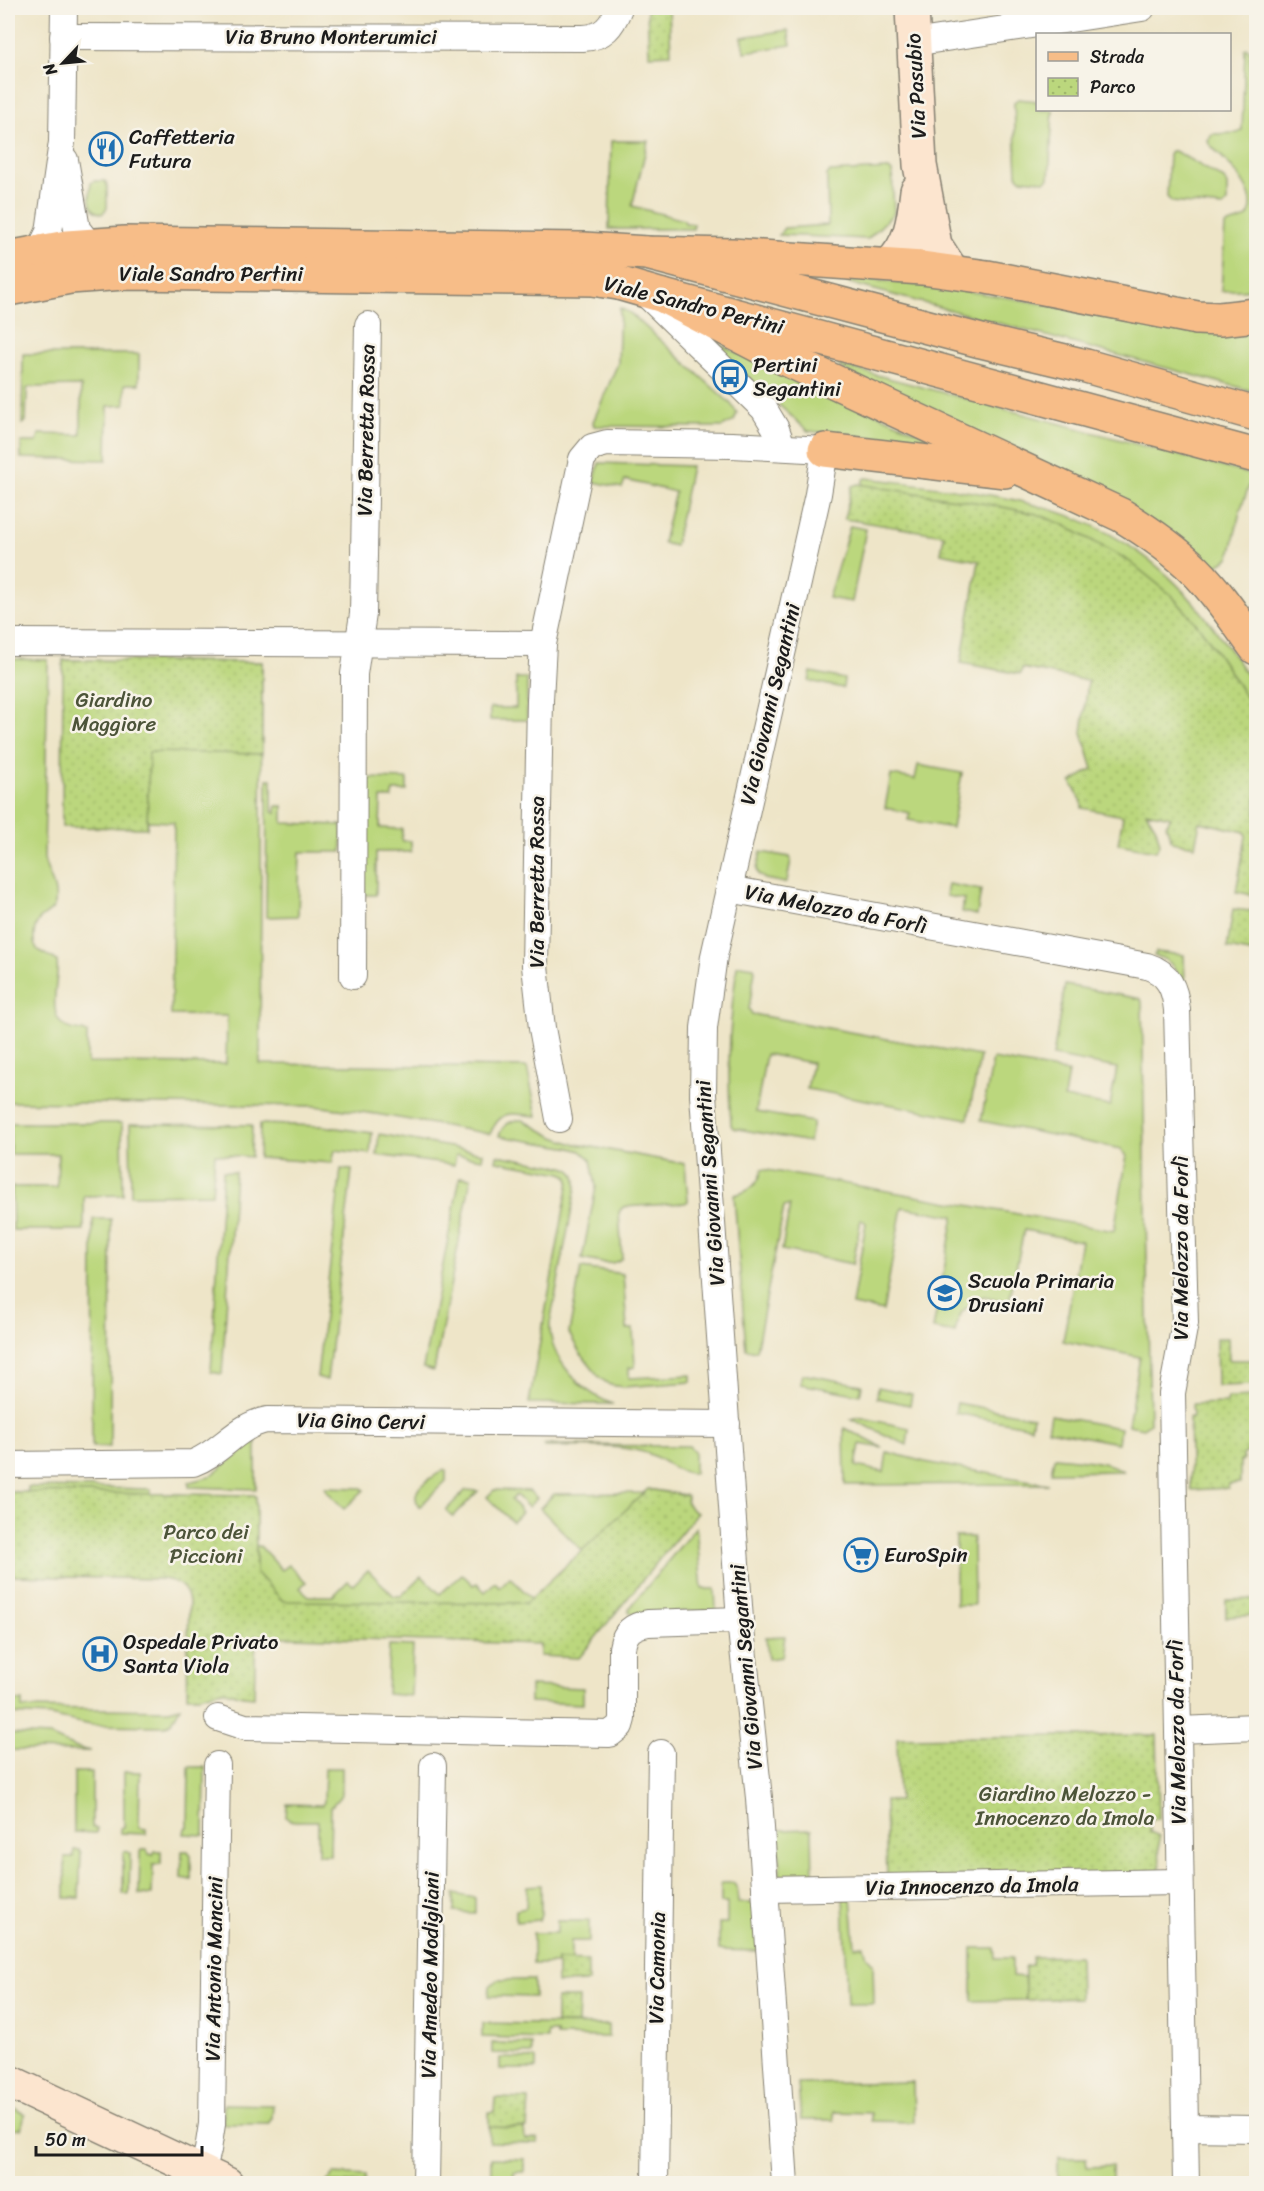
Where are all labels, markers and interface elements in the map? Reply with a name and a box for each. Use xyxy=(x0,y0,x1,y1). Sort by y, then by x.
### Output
street label: Via Bruno Monterumici xyxy=(225,18,438,56)
street label: Via Pasubio xyxy=(894,32,938,140)
north arrow xyxy=(33,33,93,93)
legend xyxy=(1036,33,1231,111)
text: Strada xyxy=(1090,41,1145,73)
text: N xyxy=(34,57,66,82)
text: Parco xyxy=(1090,71,1135,103)
place label: Caffetteria Futura xyxy=(129,118,235,180)
restaurant icon: Caffetteria Futura xyxy=(88,131,124,167)
street label: Viale Sandro Pertini xyxy=(119,255,304,293)
street label: Viale Sandro Pertini xyxy=(600,264,789,346)
street label: Via Berretta Rossa xyxy=(345,343,387,516)
place label: Pertini Segantini xyxy=(753,346,842,408)
bus stop icon: Pertini Segantini xyxy=(712,359,748,395)
street label: Via Giovanni Segantini xyxy=(728,598,812,809)
park label: Giardino Maggiore xyxy=(72,681,156,743)
street label: Via Berretta Rossa xyxy=(518,795,556,968)
street label: Via Melozzo da Forlì xyxy=(742,873,930,945)
street label: Via Giovanni Segantini xyxy=(684,1078,736,1287)
street label: Via Melozzo da Forlì xyxy=(1162,1155,1200,1340)
place label: Scuola Primaria Drusiani xyxy=(968,1262,1115,1324)
school or university icon: Scuola Primaria Drusiani xyxy=(927,1275,963,1311)
street label: Via Gino Cervi xyxy=(297,1401,427,1441)
park label: Parco dei Piccioni xyxy=(163,1513,250,1575)
place label: EuroSpin xyxy=(884,1536,968,1574)
supermarket icon: EuroSpin xyxy=(843,1537,879,1573)
street label: Via Giovanni Segantini xyxy=(718,1562,774,1771)
place label: Ospedale Privato Santa Viola xyxy=(123,1623,278,1685)
hospital icon: Ospedale Privato Santa Viola xyxy=(82,1636,118,1672)
street label: Via Melozzo da Forlì xyxy=(1156,1639,1198,1825)
park label: Giardino Melozzo - Innocenzo da Imola xyxy=(975,1775,1155,1837)
street label: Via Innocenzo da Imola xyxy=(865,1865,1079,1907)
street label: Via Amedeo Modigliani xyxy=(409,1870,451,2079)
street label: Via Antonio Mancini xyxy=(193,1875,235,2062)
street label: Via Camonia xyxy=(637,1911,677,2025)
scale bar xyxy=(36,2119,202,2157)
text: 50 m xyxy=(45,2124,86,2156)

